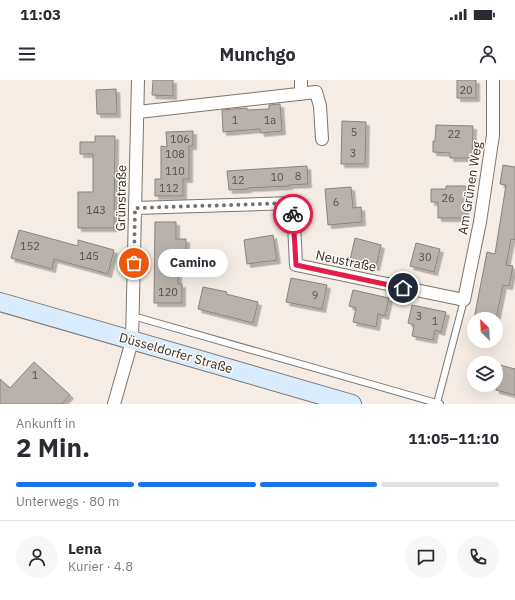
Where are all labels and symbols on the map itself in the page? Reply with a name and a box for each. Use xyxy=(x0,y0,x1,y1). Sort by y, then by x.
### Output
house number: 20 xyxy=(459,83,473,97)
house number: 1 xyxy=(232,113,239,127)
house number: 1a xyxy=(264,113,276,127)
house number: 5 xyxy=(351,125,357,139)
house number: 22 xyxy=(447,127,461,141)
house number: 106 xyxy=(170,132,190,146)
street label: Am Grünen Weg xyxy=(454,140,486,236)
house number: 3 xyxy=(350,146,356,160)
house number: 108 xyxy=(165,147,185,161)
house number: 110 xyxy=(165,164,185,178)
street label: Grünstraße xyxy=(112,165,130,231)
house number: 8 xyxy=(295,169,301,183)
house number: 10 xyxy=(270,170,284,184)
house number: 12 xyxy=(231,173,245,187)
house number: 112 xyxy=(159,181,179,195)
house number: 26 xyxy=(441,191,455,205)
courier xyxy=(273,194,313,234)
house number: 6 xyxy=(333,195,339,209)
house number: 143 xyxy=(86,203,106,217)
house number: 152 xyxy=(20,239,40,253)
pin xyxy=(117,246,151,280)
street label: Neustraße xyxy=(314,246,378,276)
house number: 145 xyxy=(79,249,99,263)
callout: Camino xyxy=(158,249,228,277)
house number: 30 xyxy=(418,250,432,264)
pin xyxy=(386,271,420,305)
house number: 120 xyxy=(158,285,178,299)
house number: 9 xyxy=(312,288,318,302)
house number: 3 xyxy=(416,309,422,323)
north arrow xyxy=(467,312,503,348)
house number: 1 xyxy=(432,314,439,328)
street label: Düsseldorfer Straße xyxy=(117,329,235,377)
house number: 1 xyxy=(32,368,39,382)

